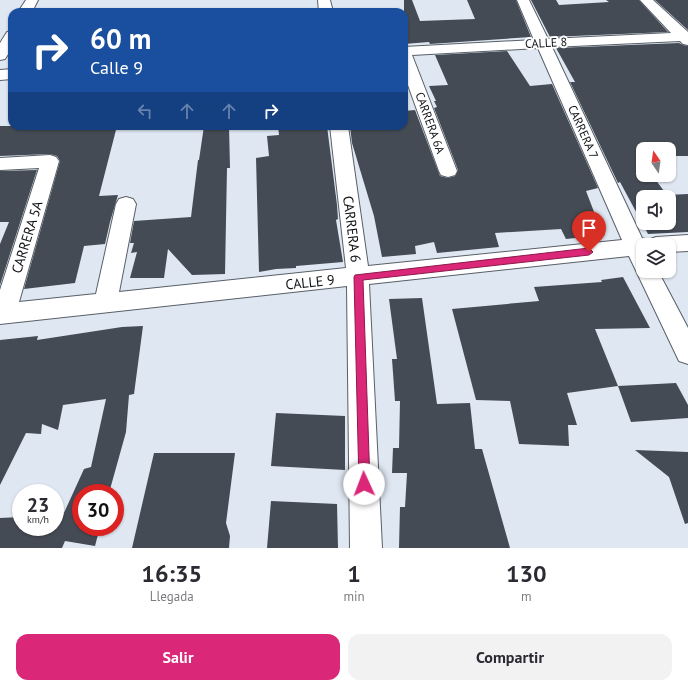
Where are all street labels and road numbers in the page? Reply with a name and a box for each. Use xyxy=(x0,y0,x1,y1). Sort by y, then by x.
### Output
street label: CALLE 8 xyxy=(525,34,567,51)
street label: CARRERA 6A xyxy=(412,90,449,156)
street label: CARRERA 7 xyxy=(565,103,602,161)
street label: CARRERA 6 xyxy=(339,195,365,263)
street label: CARRERA 5A xyxy=(7,198,47,276)
street label: CALLE 9 xyxy=(285,270,335,294)

